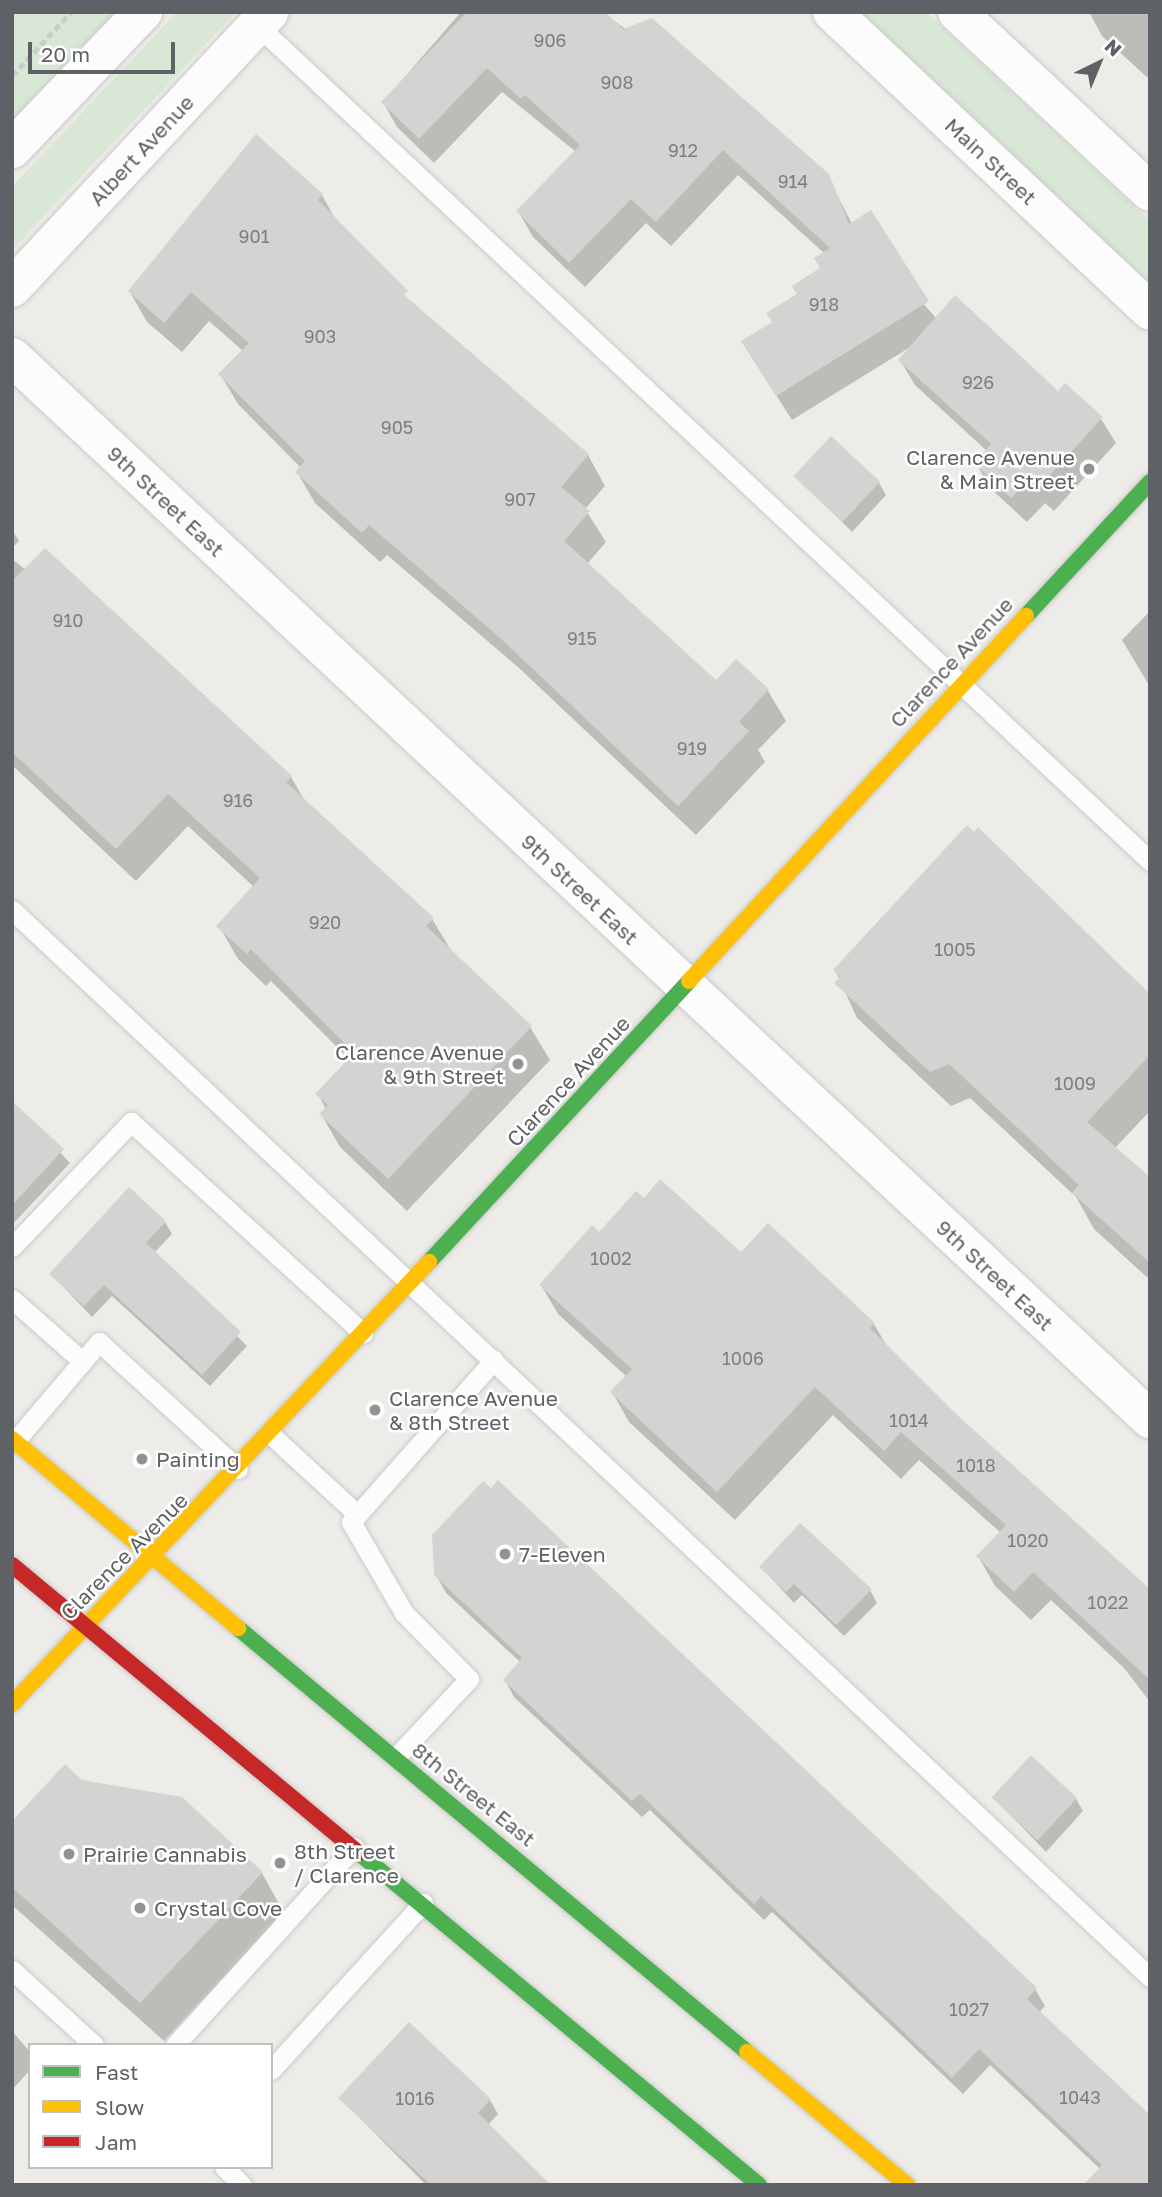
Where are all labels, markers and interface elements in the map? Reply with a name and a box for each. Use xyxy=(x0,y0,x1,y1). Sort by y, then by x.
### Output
scale bar xyxy=(32,28,178,72)
north arrow xyxy=(1064,28,1134,98)
house number: 906 xyxy=(534,29,566,51)
text: N xyxy=(1101,34,1127,61)
text: 20 m xyxy=(41,41,90,67)
house number: 908 xyxy=(600,71,634,93)
street label: Albert Avenue xyxy=(83,90,199,210)
street label: Main Street xyxy=(940,112,1042,210)
house number: 912 xyxy=(668,139,698,161)
house number: 914 xyxy=(778,170,808,192)
house number: 901 xyxy=(239,225,269,247)
house number: 918 xyxy=(809,293,839,315)
house number: 903 xyxy=(304,325,336,347)
house number: 926 xyxy=(962,371,994,393)
house number: 905 xyxy=(381,416,413,438)
street label: 9th Street East xyxy=(102,440,230,562)
place label: Clarence Avenue & Main Street xyxy=(906,444,1075,494)
marker: Clarence Avenue & Main Street xyxy=(1081,461,1097,477)
house number: 907 xyxy=(504,488,536,510)
street label: Clarence Avenue xyxy=(884,592,1018,732)
house number: 910 xyxy=(53,609,83,631)
house number: 915 xyxy=(567,627,597,649)
house number: 919 xyxy=(677,737,707,759)
house number: 916 xyxy=(223,789,253,811)
street label: 9th Street East xyxy=(516,828,644,950)
house number: 920 xyxy=(309,911,341,933)
house number: 1005 xyxy=(934,938,976,960)
street label: Clarence Avenue xyxy=(501,1011,635,1151)
place label: Clarence Avenue & 9th Street xyxy=(335,1039,504,1089)
marker: Clarence Avenue & 9th Street xyxy=(510,1056,526,1072)
house number: 1009 xyxy=(1054,1072,1096,1094)
street label: 9th Street East xyxy=(931,1214,1059,1336)
house number: 1002 xyxy=(590,1247,632,1269)
house number: 1006 xyxy=(722,1347,764,1369)
place label: Clarence Avenue & 8th Street xyxy=(389,1385,558,1435)
marker: Clarence Avenue & 8th Street xyxy=(367,1402,383,1418)
house number: 1014 xyxy=(889,1409,929,1431)
place label: Painting xyxy=(156,1446,240,1472)
marker: Painting xyxy=(134,1451,150,1467)
house number: 1018 xyxy=(956,1454,996,1476)
street label: Clarence Avenue xyxy=(55,1487,193,1625)
house number: 1020 xyxy=(1007,1529,1049,1551)
place label: 7-Eleven xyxy=(519,1541,606,1567)
marker: 7-Eleven xyxy=(497,1546,513,1562)
house number: 1022 xyxy=(1088,1591,1128,1613)
street label: 8th Street East xyxy=(407,1737,541,1851)
place label: 8th Street / Clarence xyxy=(294,1838,399,1888)
place label: Prairie Cannabis xyxy=(83,1841,247,1867)
marker: Prairie Cannabis xyxy=(61,1846,77,1862)
marker: 8th Street / Clarence xyxy=(272,1855,288,1871)
place label: Crystal Cove xyxy=(154,1895,282,1921)
marker: Crystal Cove xyxy=(132,1900,148,1916)
house number: 1027 xyxy=(949,1998,989,2020)
legend xyxy=(28,2043,273,2169)
text: Fast xyxy=(95,2059,138,2085)
house number: 1043 xyxy=(1059,2086,1101,2108)
house number: 1016 xyxy=(395,2087,435,2109)
text: Slow xyxy=(95,2094,144,2120)
text: Jam xyxy=(95,2129,137,2155)

